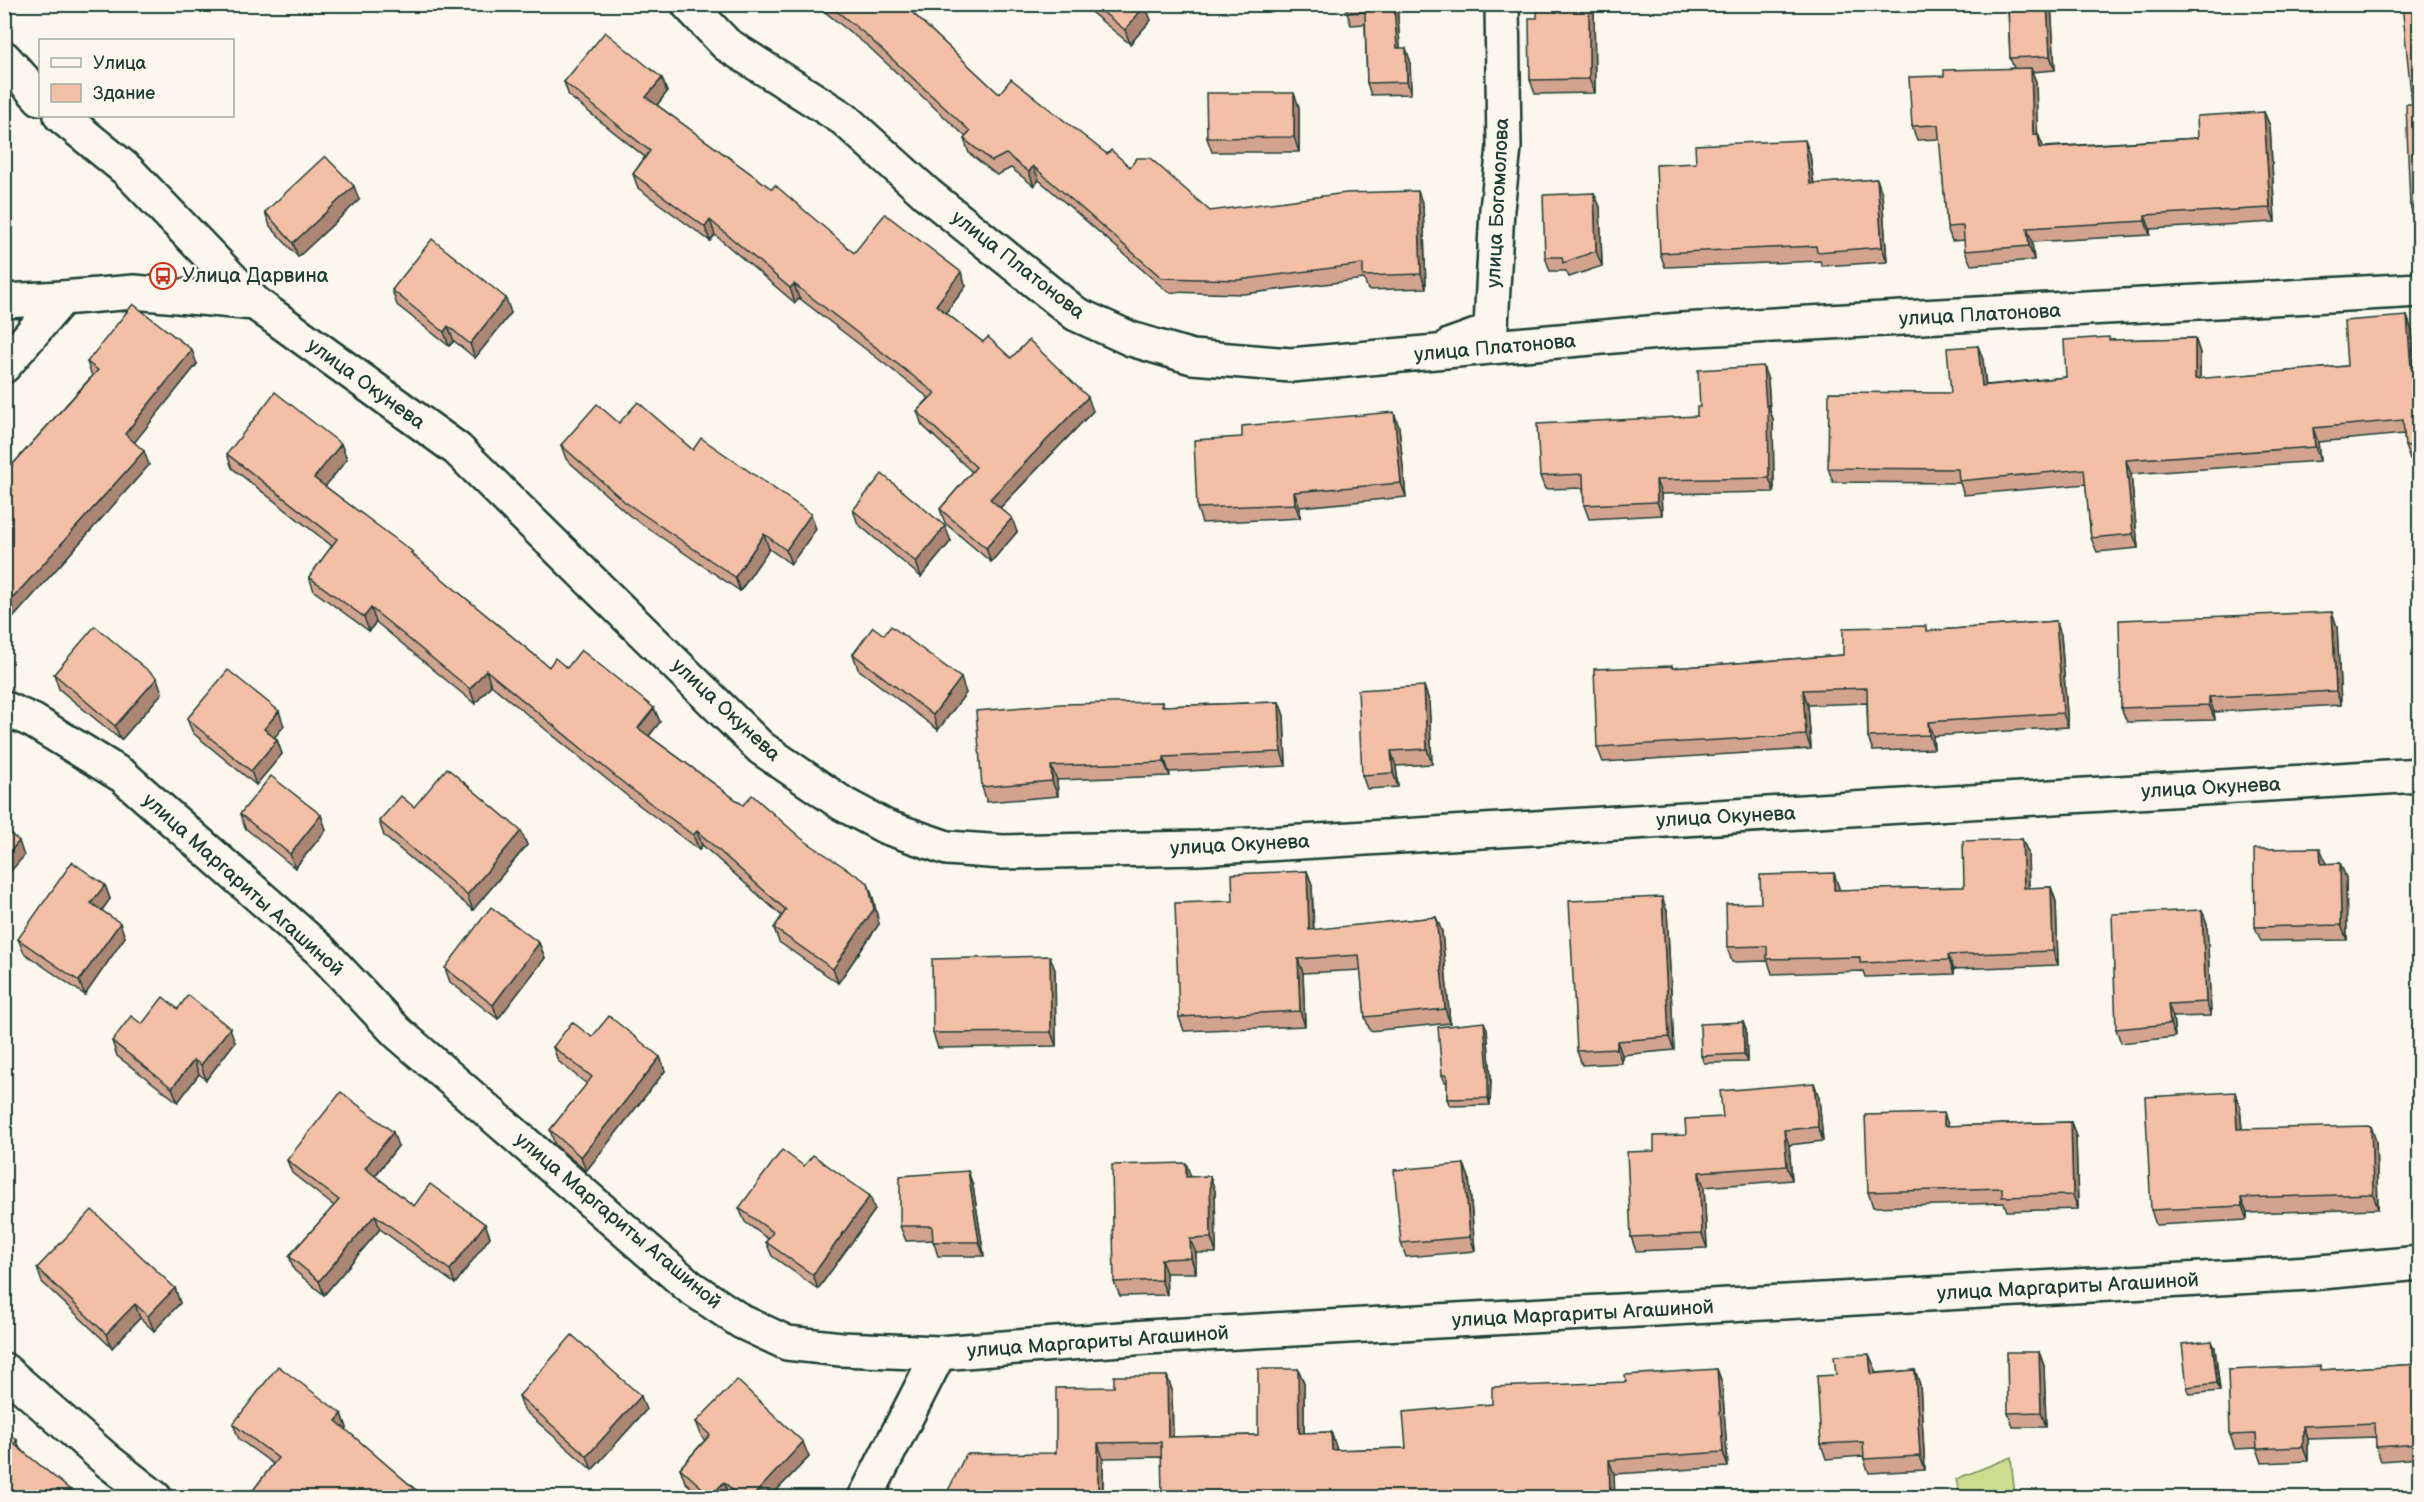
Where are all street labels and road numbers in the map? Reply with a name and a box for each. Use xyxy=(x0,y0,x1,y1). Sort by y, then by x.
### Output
street label: улица Богомолова xyxy=(1482,117,1514,289)
street label: улица Платонова xyxy=(947,206,1089,325)
street label: улица Платонова xyxy=(1898,299,2062,331)
street label: улица Платонова xyxy=(1413,329,1577,367)
street label: улица Окунева xyxy=(302,333,430,435)
street label: улица Окунева xyxy=(667,654,785,767)
street label: улица Окунева xyxy=(2141,772,2282,804)
street label: улица Маргариты Агашиной xyxy=(138,788,348,982)
street label: улица Окунева xyxy=(1656,801,1797,833)
street label: улица Окунева xyxy=(1170,829,1311,861)
street label: улица Маргариты Агашиной xyxy=(510,1128,726,1314)
street label: улица Маргариты Агашиной xyxy=(1936,1268,2200,1306)
street label: улица Маргариты Агашиной xyxy=(1451,1295,1715,1333)
street label: улица Маргариты Агашиной xyxy=(966,1321,1230,1363)

